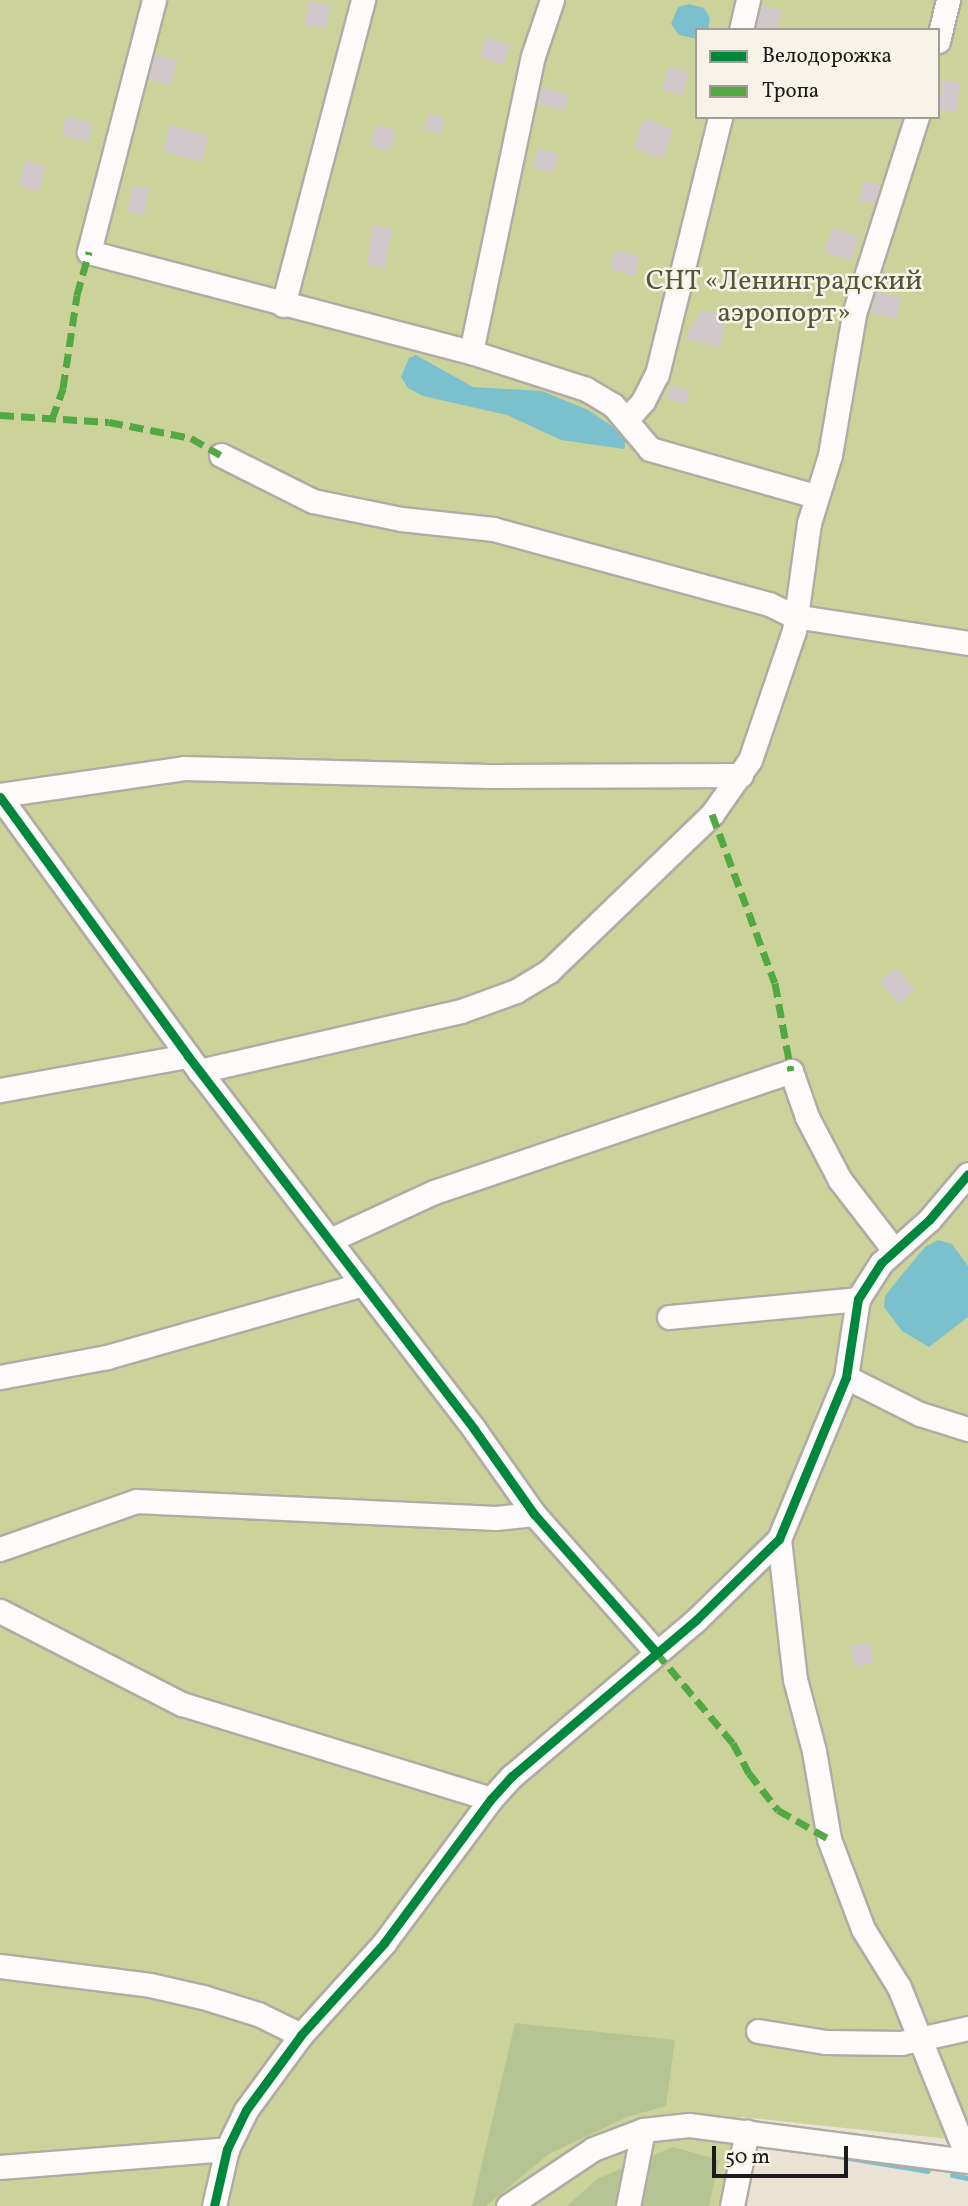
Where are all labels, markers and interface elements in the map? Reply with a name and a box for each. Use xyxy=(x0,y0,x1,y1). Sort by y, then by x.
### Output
legend xyxy=(695,28,940,119)
text: Велодорожка xyxy=(762,42,892,71)
text: Тропа xyxy=(762,77,819,106)
park label: СНТ «Ленинградский аэропорт» xyxy=(645,265,923,331)
scale bar xyxy=(716,2132,852,2176)
text: 50 m xyxy=(725,2143,770,2172)

